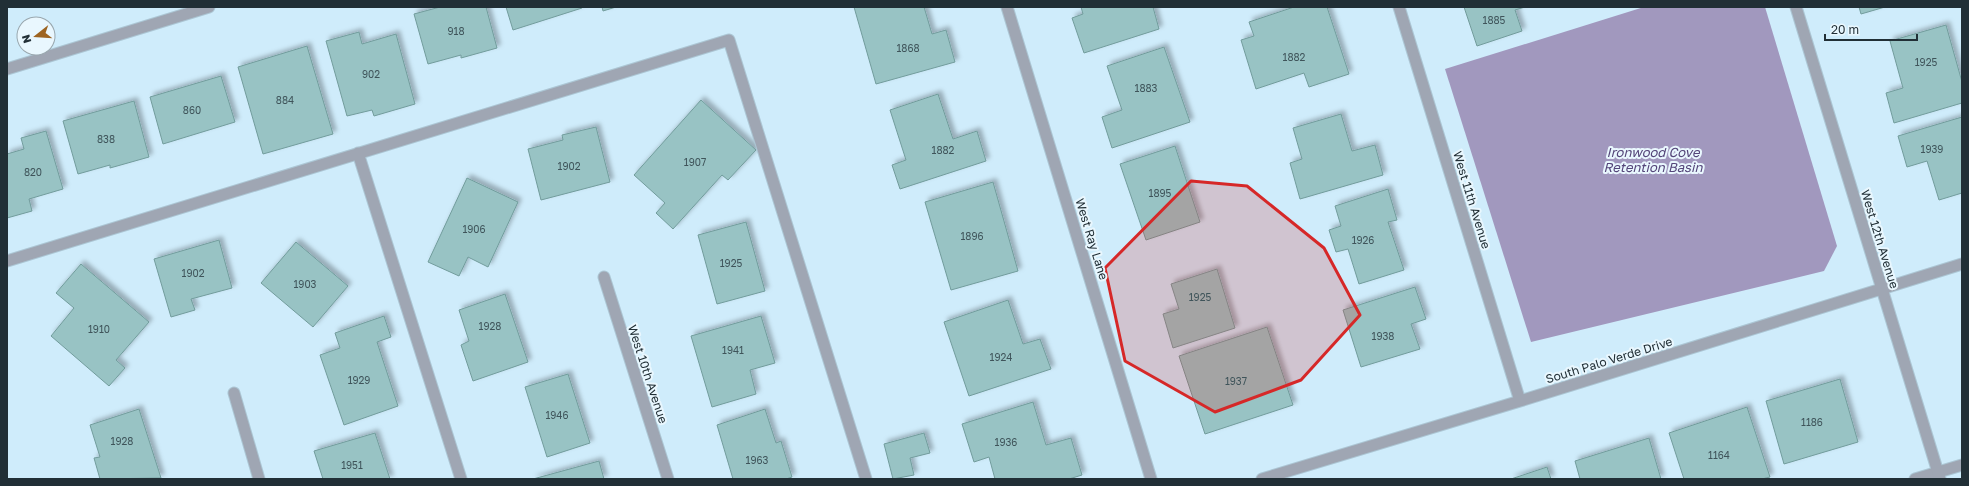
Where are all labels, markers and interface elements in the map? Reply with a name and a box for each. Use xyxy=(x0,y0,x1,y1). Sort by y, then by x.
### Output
house number: 1885 xyxy=(1483,14,1506,26)
north arrow xyxy=(16,16,56,56)
scale bar xyxy=(1825,16,1917,42)
text: 20 m xyxy=(1831,22,1859,37)
house number: 918 xyxy=(448,25,465,37)
text: N xyxy=(19,33,33,45)
house number: 1868 xyxy=(896,42,920,54)
house number: 1882 xyxy=(1283,51,1306,63)
house number: 1925 xyxy=(1915,56,1937,68)
house number: 902 xyxy=(362,68,380,80)
house number: 1883 xyxy=(1135,82,1158,94)
house number: 884 xyxy=(276,94,294,106)
house number: 860 xyxy=(183,104,201,116)
house number: 838 xyxy=(97,133,115,145)
house number: 1939 xyxy=(1921,143,1943,155)
house number: 1882 xyxy=(932,144,955,156)
water label: Ironwood Cove Retention Basin xyxy=(1603,144,1704,175)
street label: West 11th Avenue xyxy=(1450,149,1494,251)
house number: 1907 xyxy=(684,156,706,168)
house number: 1902 xyxy=(558,160,581,172)
house number: 820 xyxy=(24,166,42,178)
house number: 1895 xyxy=(1149,187,1172,199)
street label: West 12th Avenue xyxy=(1858,188,1902,290)
street label: West Ray Lane xyxy=(1072,196,1112,282)
house number: 1906 xyxy=(462,223,486,235)
house number: 1896 xyxy=(960,230,984,242)
house number: 1926 xyxy=(1352,234,1374,246)
house number: 1925 xyxy=(720,257,742,269)
house number: 1902 xyxy=(182,267,205,279)
house number: 1903 xyxy=(294,278,317,290)
house number: 1925 xyxy=(1189,291,1211,303)
house number: 1928 xyxy=(479,320,501,332)
house number: 1910 xyxy=(88,323,110,335)
street label: West 10th Avenue xyxy=(625,323,671,425)
house number: 1938 xyxy=(1372,330,1394,342)
street label: South Palo Verde Drive xyxy=(1544,334,1674,386)
house number: 1941 xyxy=(722,344,744,356)
house number: 1924 xyxy=(990,351,1012,363)
house number: 1929 xyxy=(348,374,370,386)
house number: 1937 xyxy=(1225,375,1247,387)
house number: 1946 xyxy=(545,409,569,421)
house number: 1186 xyxy=(1801,416,1823,428)
house number: 1928 xyxy=(111,435,133,447)
house number: 1936 xyxy=(995,436,1017,448)
house number: 1164 xyxy=(1708,449,1730,461)
house number: 1963 xyxy=(746,454,769,466)
house number: 1951 xyxy=(341,459,363,471)

